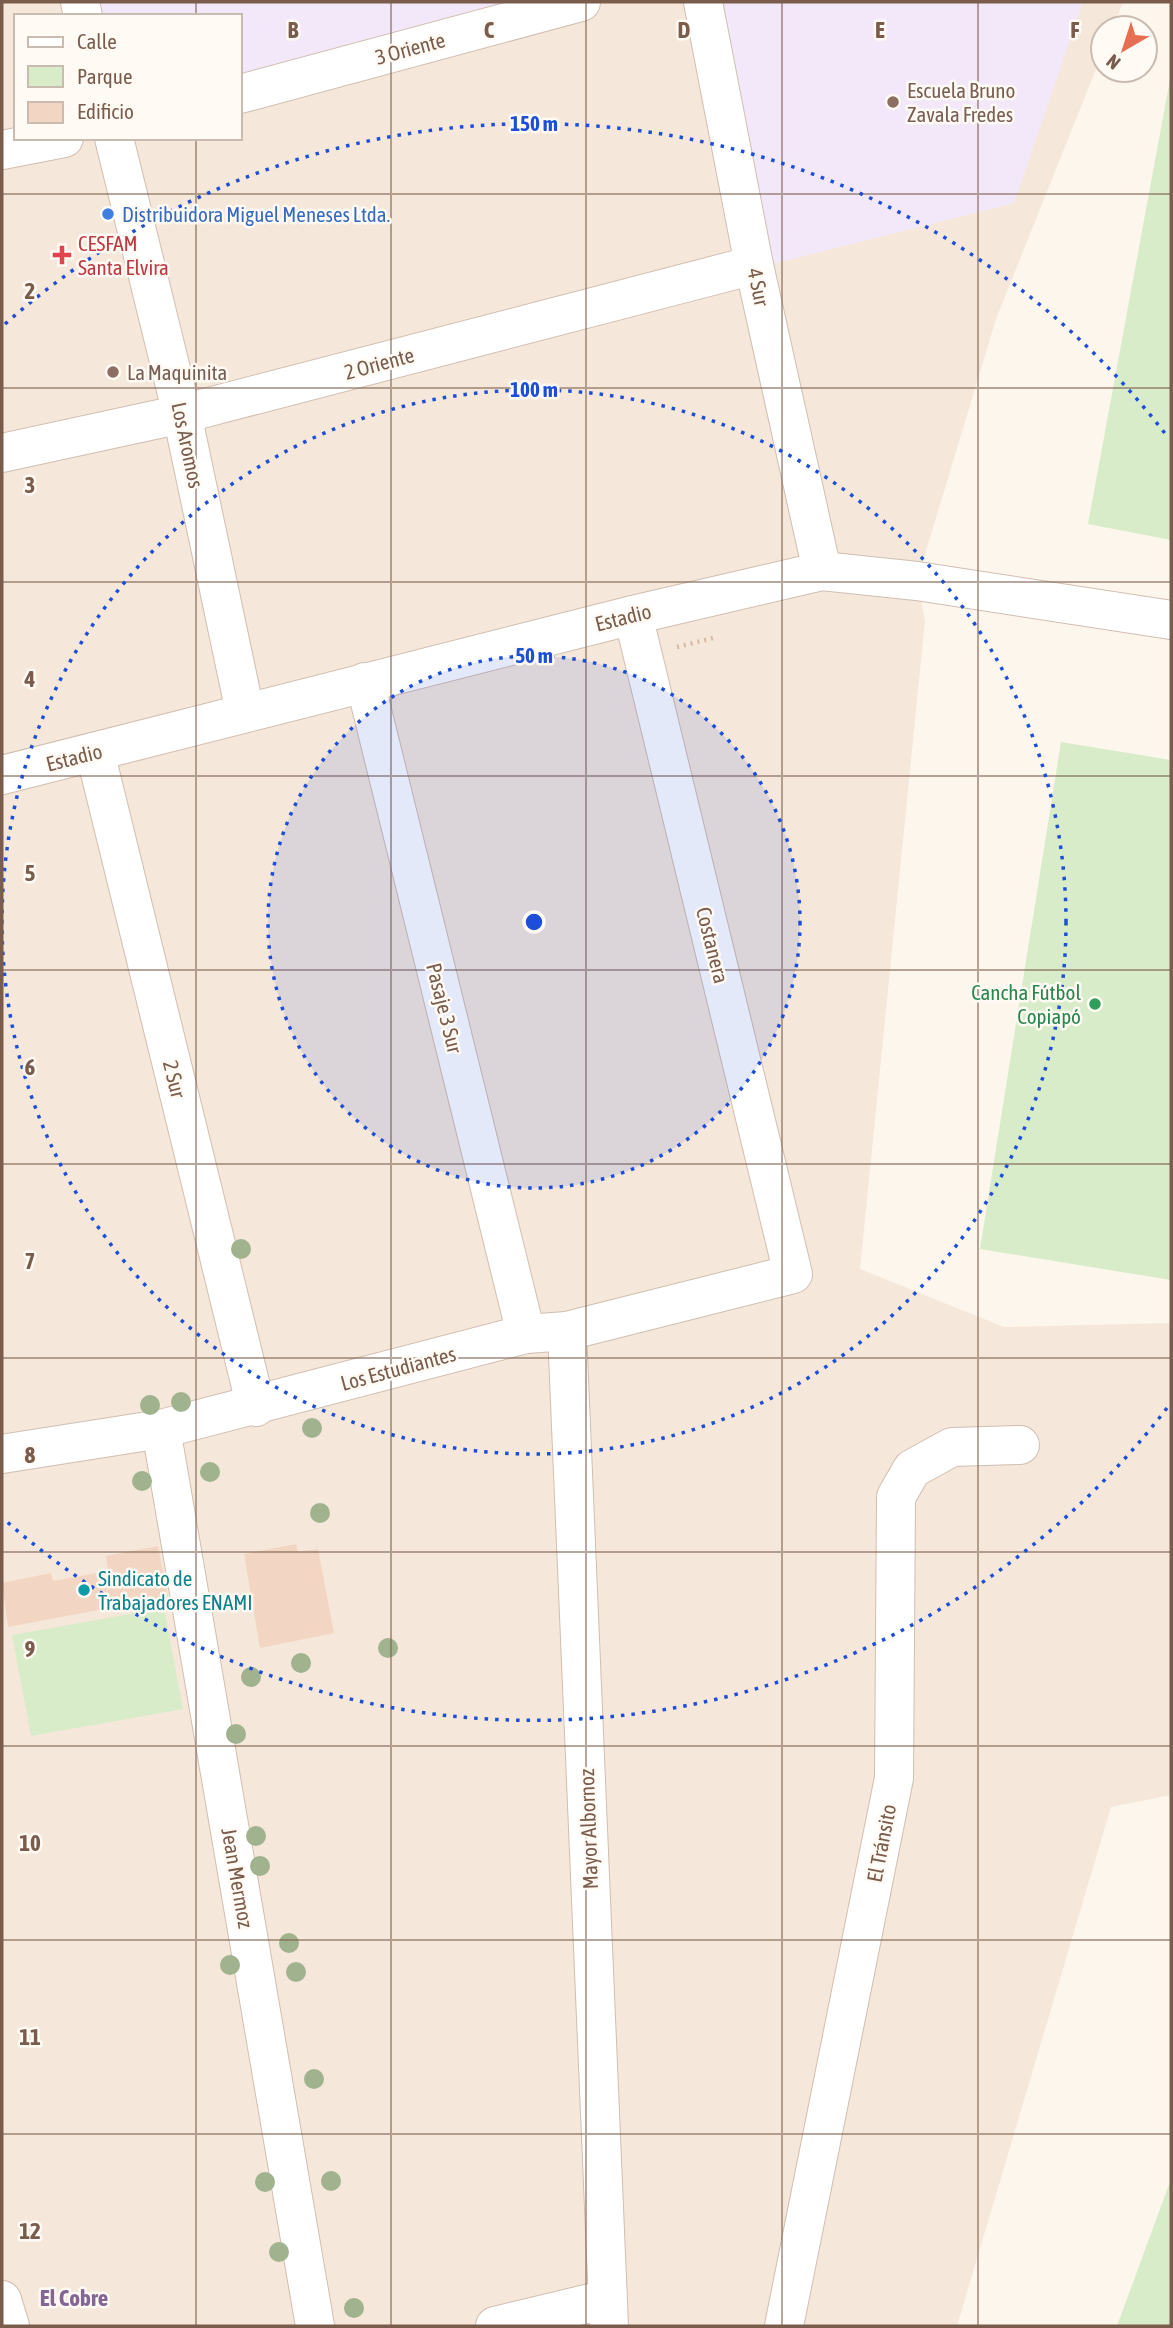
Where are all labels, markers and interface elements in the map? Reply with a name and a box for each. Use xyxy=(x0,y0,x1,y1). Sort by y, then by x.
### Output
legend xyxy=(14,14,242,140)
north arrow xyxy=(1089,14,1159,84)
text: B xyxy=(288,17,299,43)
text: C xyxy=(484,17,495,43)
text: D xyxy=(678,17,691,43)
text: E xyxy=(875,17,885,43)
text: F xyxy=(1070,17,1080,43)
street label: 3 Oriente xyxy=(373,27,447,69)
text: Calle xyxy=(77,29,117,53)
text: N xyxy=(1102,50,1125,74)
text: Parque xyxy=(77,64,132,88)
place label: Escuela Bruno Zavala Fredes xyxy=(907,78,1015,126)
marker: Escuela Bruno Zavala Fredes xyxy=(885,94,901,110)
text: Edificio xyxy=(77,99,134,123)
text: 150 m xyxy=(510,111,558,135)
place label: Distribuidora Miguel Meneses Ltda. xyxy=(122,202,390,226)
marker: Distribuidora Miguel Meneses Ltda. xyxy=(100,206,116,222)
place label: CESFAM Santa Elvira xyxy=(78,231,169,279)
marker: CESFAM Santa Elvira xyxy=(52,245,72,265)
street label: 4 Sur xyxy=(743,266,775,309)
text: 2 xyxy=(25,278,35,304)
street label: 2 Oriente xyxy=(342,342,416,384)
place label: La Maquinita xyxy=(127,360,227,384)
marker: La Maquinita xyxy=(105,364,121,380)
text: 100 m xyxy=(510,377,558,401)
street label: Los Aromos xyxy=(167,400,209,490)
text: 3 xyxy=(25,472,35,498)
street label: Estadio xyxy=(593,598,653,636)
text: 50 m xyxy=(515,643,553,667)
text: 4 xyxy=(24,666,36,692)
street label: Estadio xyxy=(44,738,104,776)
text: 5 xyxy=(25,860,36,886)
street label: Costanera xyxy=(692,904,734,986)
centre of rings xyxy=(522,910,546,934)
street label: Pasaje 3 Sur xyxy=(422,960,468,1056)
place label: Cancha Fútbol Copiapó xyxy=(971,980,1081,1028)
marker: Cancha Fútbol Copiapó xyxy=(1087,996,1103,1012)
text: 6 xyxy=(25,1054,36,1080)
street label: 2 Sur xyxy=(159,1058,191,1101)
text: 7 xyxy=(25,1248,35,1274)
street label: Los Estudiantes xyxy=(338,1341,458,1395)
text: 8 xyxy=(25,1442,36,1468)
place label: Sindicato de Trabajadores ENAMI xyxy=(98,1566,253,1614)
marker: Sindicato de Trabajadores ENAMI xyxy=(76,1582,92,1598)
text: 9 xyxy=(25,1636,36,1662)
street label: Mayor Albornoz xyxy=(574,1768,602,1890)
street label: El Tránsito xyxy=(862,1802,900,1884)
street label: Jean Mermoz xyxy=(217,1826,259,1930)
text: 10 xyxy=(19,1830,41,1856)
text: 11 xyxy=(19,2024,41,2050)
text: 12 xyxy=(19,2218,41,2244)
district label: El Cobre xyxy=(40,2285,108,2311)

